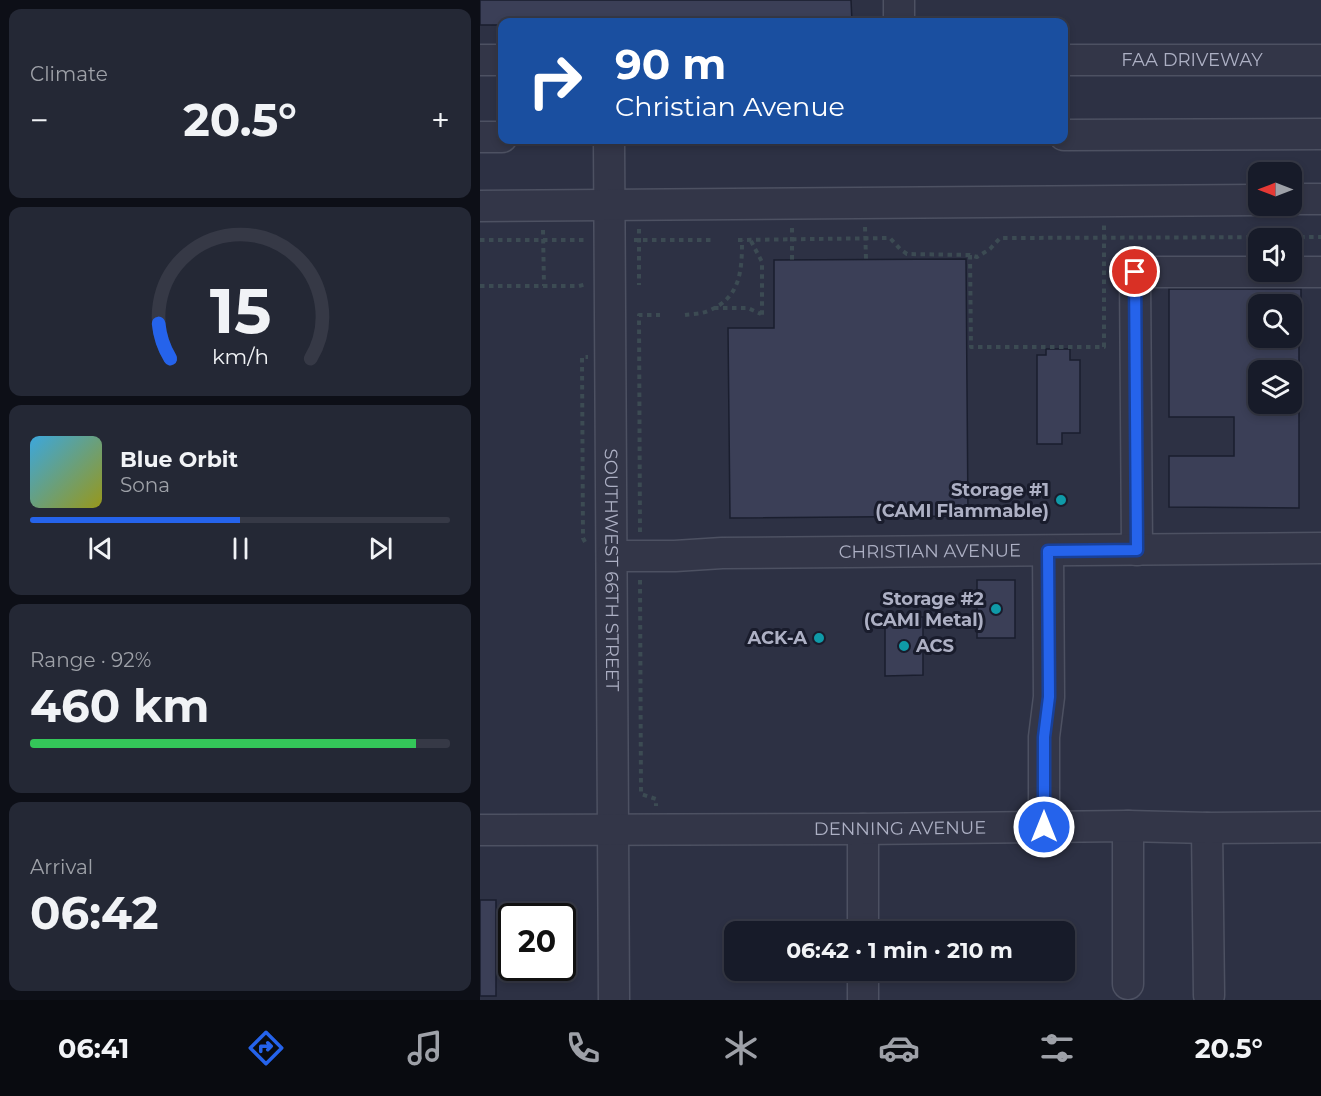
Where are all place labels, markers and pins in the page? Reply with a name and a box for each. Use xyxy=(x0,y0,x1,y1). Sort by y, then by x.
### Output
pin xyxy=(1109,246,1160,297)
place label: Storage #1 (CAMI Flammable) xyxy=(875,479,1049,522)
marker: Storage #1 (CAMI Flammable) xyxy=(1054,493,1068,507)
place label: Storage #2 (CAMI Metal) xyxy=(864,588,984,631)
marker: Storage #2 (CAMI Metal) xyxy=(989,602,1003,616)
place label: ACK-A xyxy=(746,627,807,649)
marker: ACK-A xyxy=(812,631,826,645)
place label: ACS xyxy=(915,635,954,657)
marker: ACS xyxy=(897,639,911,653)

